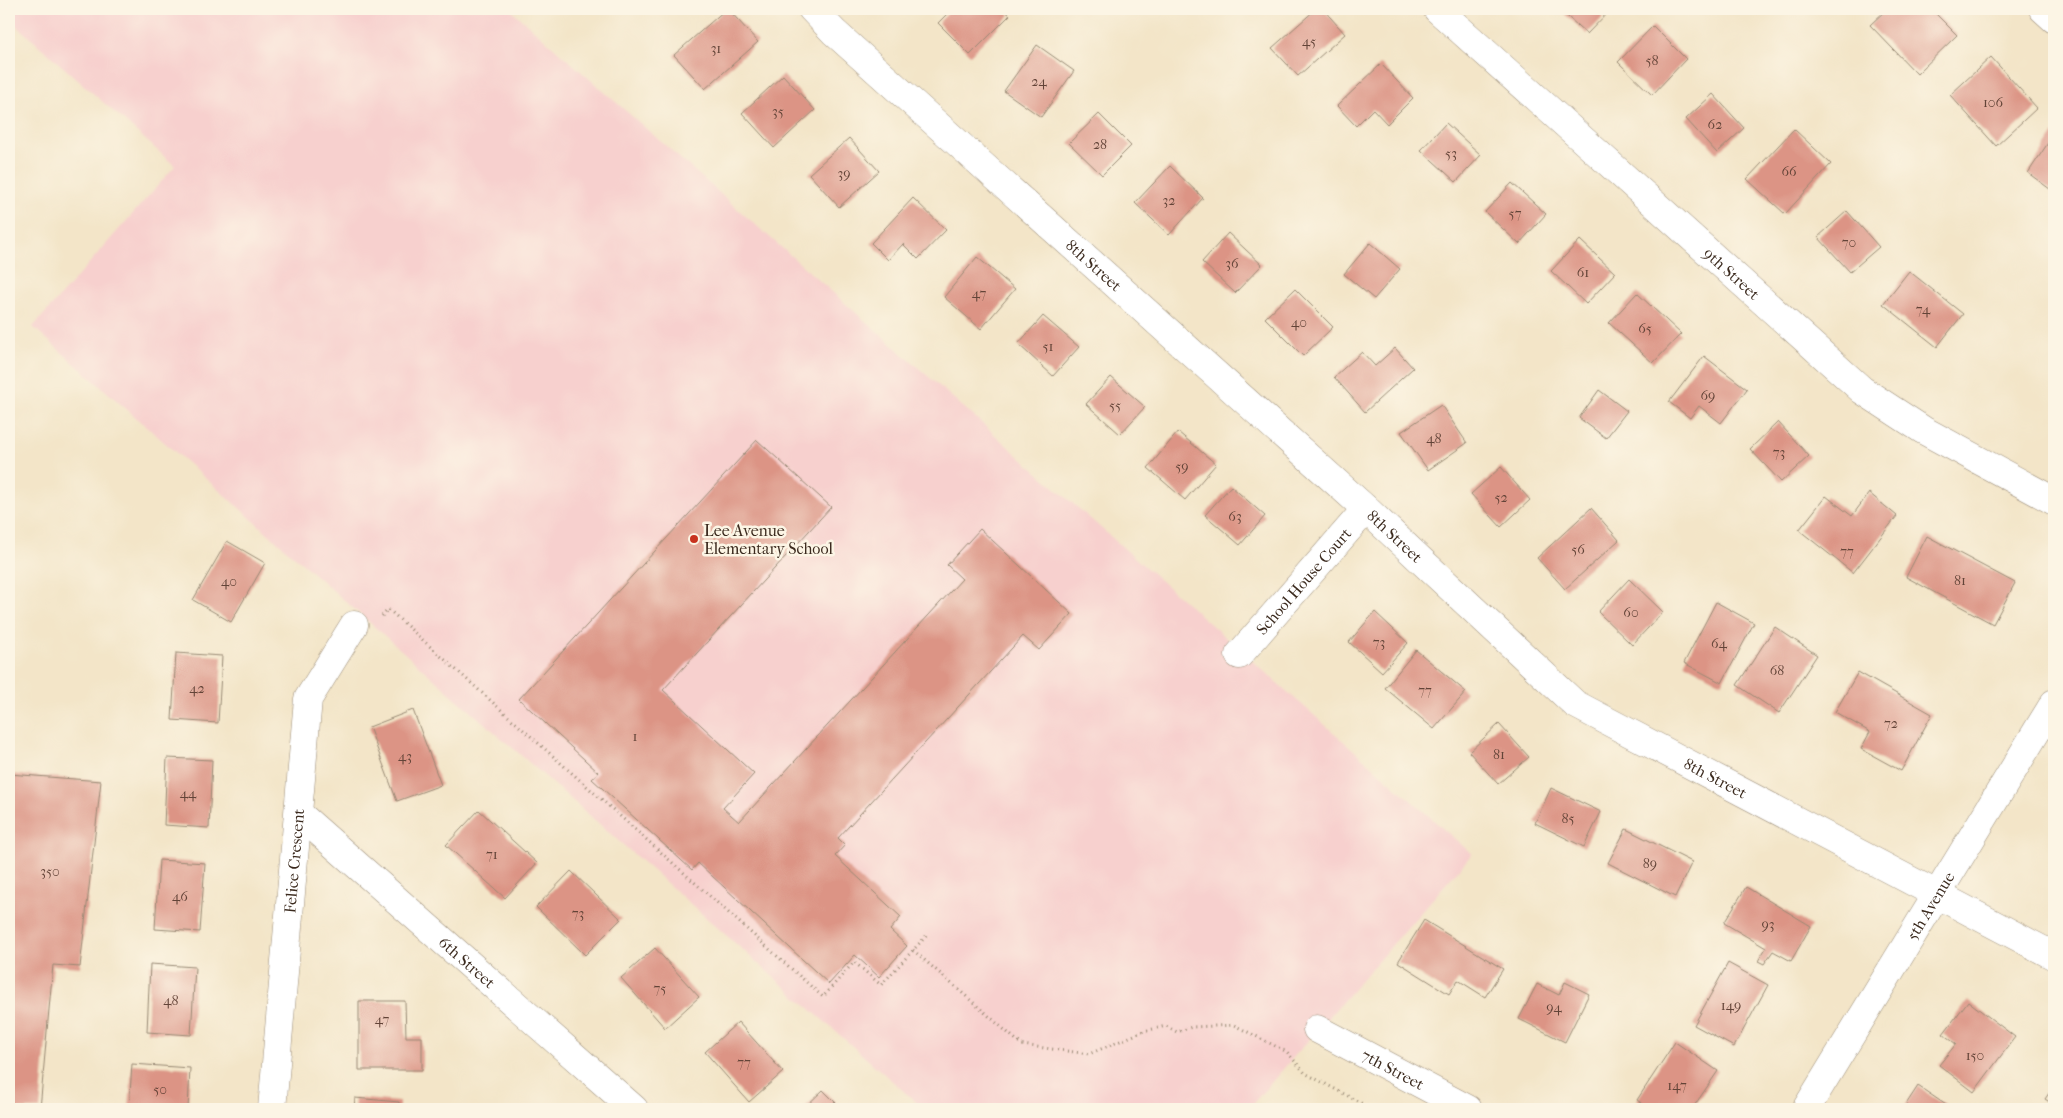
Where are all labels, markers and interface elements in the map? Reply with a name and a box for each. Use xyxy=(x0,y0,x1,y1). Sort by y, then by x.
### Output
house number: 45 xyxy=(1302,33,1316,50)
house number: 31 xyxy=(711,40,721,57)
house number: 58 xyxy=(1645,52,1659,69)
house number: 24 xyxy=(1031,73,1047,90)
house number: 106 xyxy=(1983,94,2004,111)
house number: 35 xyxy=(772,103,784,120)
house number: 62 xyxy=(1708,116,1722,133)
house number: 28 xyxy=(1093,136,1107,153)
house number: 53 xyxy=(1445,145,1457,162)
house number: 66 xyxy=(1781,163,1797,180)
house number: 39 xyxy=(837,165,851,182)
house number: 32 xyxy=(1163,192,1175,209)
house number: 57 xyxy=(1509,205,1522,222)
house number: 70 xyxy=(1842,234,1856,251)
street label: 8th Street xyxy=(1062,236,1126,296)
street label: 9th Street xyxy=(1700,244,1764,304)
house number: 36 xyxy=(1225,255,1239,272)
house number: 61 xyxy=(1577,264,1589,281)
house number: 47 xyxy=(972,285,987,302)
house number: 74 xyxy=(1916,301,1931,318)
house number: 40 xyxy=(1291,314,1307,331)
house number: 65 xyxy=(1638,320,1652,337)
house number: 51 xyxy=(1042,338,1054,355)
house number: 69 xyxy=(1701,387,1715,404)
house number: 55 xyxy=(1109,397,1121,414)
house number: 48 xyxy=(1426,430,1442,447)
house number: 73 xyxy=(1773,444,1785,461)
house number: 59 xyxy=(1175,458,1189,475)
house number: 52 xyxy=(1494,489,1508,506)
street label: 8th Street xyxy=(1363,506,1426,567)
house number: 63 xyxy=(1228,508,1242,525)
place label: Lee Avenue Elementary School xyxy=(704,521,833,558)
street label: School House Court xyxy=(1252,524,1355,639)
marker: Lee Avenue Elementary School xyxy=(688,533,700,545)
house number: 56 xyxy=(1571,541,1585,558)
house number: 77 xyxy=(1840,543,1854,560)
house number: 81 xyxy=(1954,572,1966,589)
house number: 40 xyxy=(221,573,237,590)
house number: 60 xyxy=(1623,604,1639,621)
house number: 73 xyxy=(1373,634,1385,651)
house number: 64 xyxy=(1711,635,1728,652)
house number: 68 xyxy=(1770,662,1784,679)
house number: 42 xyxy=(189,680,205,697)
house number: 77 xyxy=(1418,682,1432,699)
house number: 72 xyxy=(1884,715,1898,732)
house number: 1 xyxy=(633,728,638,745)
house number: 81 xyxy=(1493,746,1505,763)
house number: 43 xyxy=(398,748,412,765)
street label: 8th Street xyxy=(1681,754,1750,803)
house number: 44 xyxy=(180,785,197,802)
street label: Felice Crescent xyxy=(280,808,308,914)
house number: 85 xyxy=(1561,810,1575,827)
house number: 71 xyxy=(486,846,498,863)
house number: 89 xyxy=(1643,855,1657,872)
house number: 350 xyxy=(40,863,60,880)
street label: 5th Avenue xyxy=(1902,868,1959,944)
house number: 46 xyxy=(172,888,188,905)
house number: 73 xyxy=(572,905,584,922)
house number: 93 xyxy=(1761,916,1775,933)
street label: 6th Street xyxy=(435,932,499,993)
house number: 75 xyxy=(654,980,666,997)
house number: 48 xyxy=(163,992,179,1009)
house number: 149 xyxy=(1721,997,1741,1014)
house number: 94 xyxy=(1546,999,1562,1016)
house number: 47 xyxy=(375,1011,390,1028)
street label: 7th Street xyxy=(1358,1045,1428,1094)
house number: 150 xyxy=(1966,1047,1984,1064)
house number: 77 xyxy=(737,1054,751,1071)
house number: 147 xyxy=(1667,1077,1687,1094)
house number: 50 xyxy=(153,1081,167,1098)

